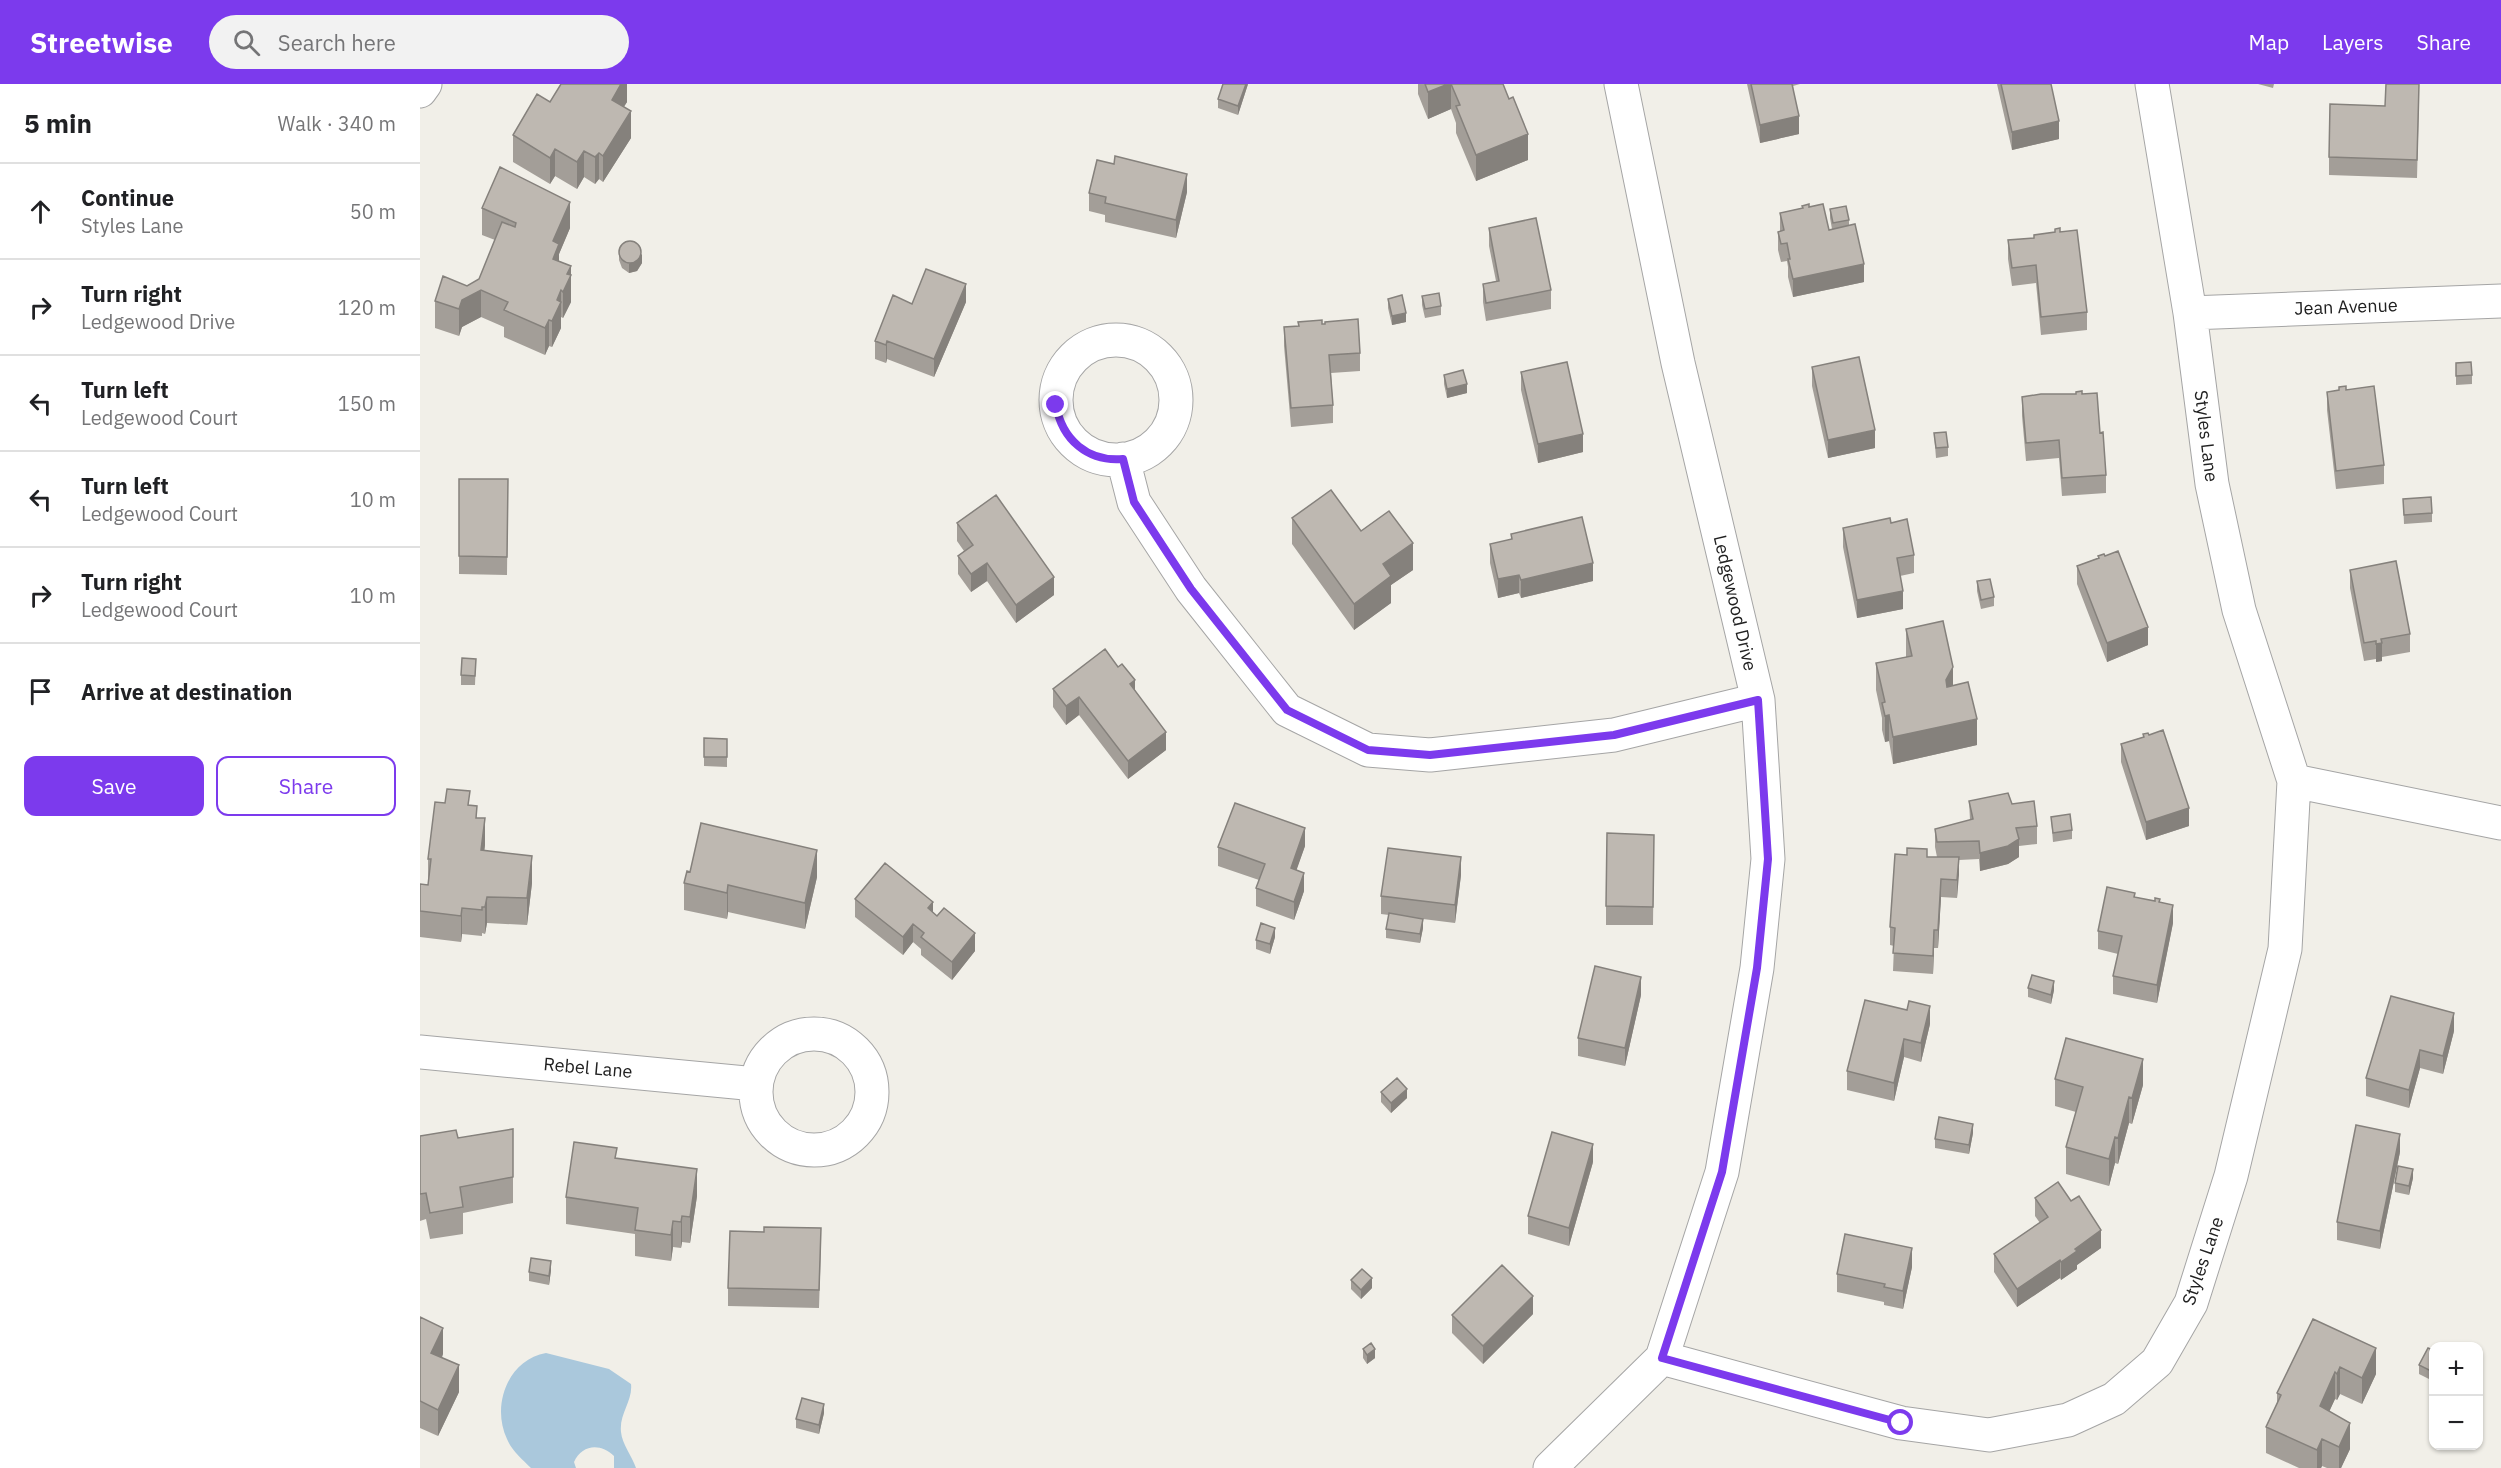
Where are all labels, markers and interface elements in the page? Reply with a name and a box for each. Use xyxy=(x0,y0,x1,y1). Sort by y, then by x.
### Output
search box xyxy=(209,15,629,69)
text: Streetwise xyxy=(30,24,173,61)
icon: search xyxy=(230,26,263,59)
text: Search here xyxy=(278,28,396,57)
text: Map xyxy=(2249,28,2289,56)
text: Layers xyxy=(2322,28,2384,56)
text: Share xyxy=(2417,28,2471,56)
text: 5 min xyxy=(24,106,92,140)
text: Walk · 340 m xyxy=(278,110,396,137)
text: Continue xyxy=(81,183,174,212)
icon: ahead xyxy=(24,195,57,228)
text: 50 m xyxy=(350,198,396,225)
text: Styles Lane xyxy=(81,212,184,239)
text: Turn right xyxy=(81,279,182,308)
icon: right xyxy=(24,291,57,324)
street label: Jean Avenue xyxy=(2294,293,2398,320)
text: 120 m xyxy=(338,294,396,321)
text: Ledgewood Drive xyxy=(81,308,235,335)
text: Turn left xyxy=(81,375,169,404)
icon: left xyxy=(24,387,57,420)
street label: Styles Lane xyxy=(2189,389,2224,483)
text: 150 m xyxy=(338,390,396,417)
route end xyxy=(1042,391,1068,417)
text: Ledgewood Court xyxy=(81,404,238,431)
text: Turn left xyxy=(81,471,169,500)
icon: left xyxy=(24,483,57,516)
text: 10 m xyxy=(350,486,396,513)
text: Ledgewood Court xyxy=(81,500,238,527)
street label: Ledgewood Drive xyxy=(1709,533,1762,673)
text: Turn right xyxy=(81,567,182,596)
icon: right xyxy=(24,579,57,612)
text: 10 m xyxy=(350,582,396,609)
text: Ledgewood Court xyxy=(81,596,238,623)
icon: arrive xyxy=(24,675,57,708)
text: Arrive at destination xyxy=(81,677,292,706)
button: Save xyxy=(24,756,204,816)
button: Share xyxy=(216,756,396,816)
street label: Rebel Lane xyxy=(543,1052,634,1083)
street label: Styles Lane xyxy=(2177,1213,2228,1308)
map controls xyxy=(2429,1342,2483,1450)
button: + xyxy=(2429,1342,2483,1396)
button: − xyxy=(2429,1396,2483,1450)
route start xyxy=(1887,1409,1913,1435)

